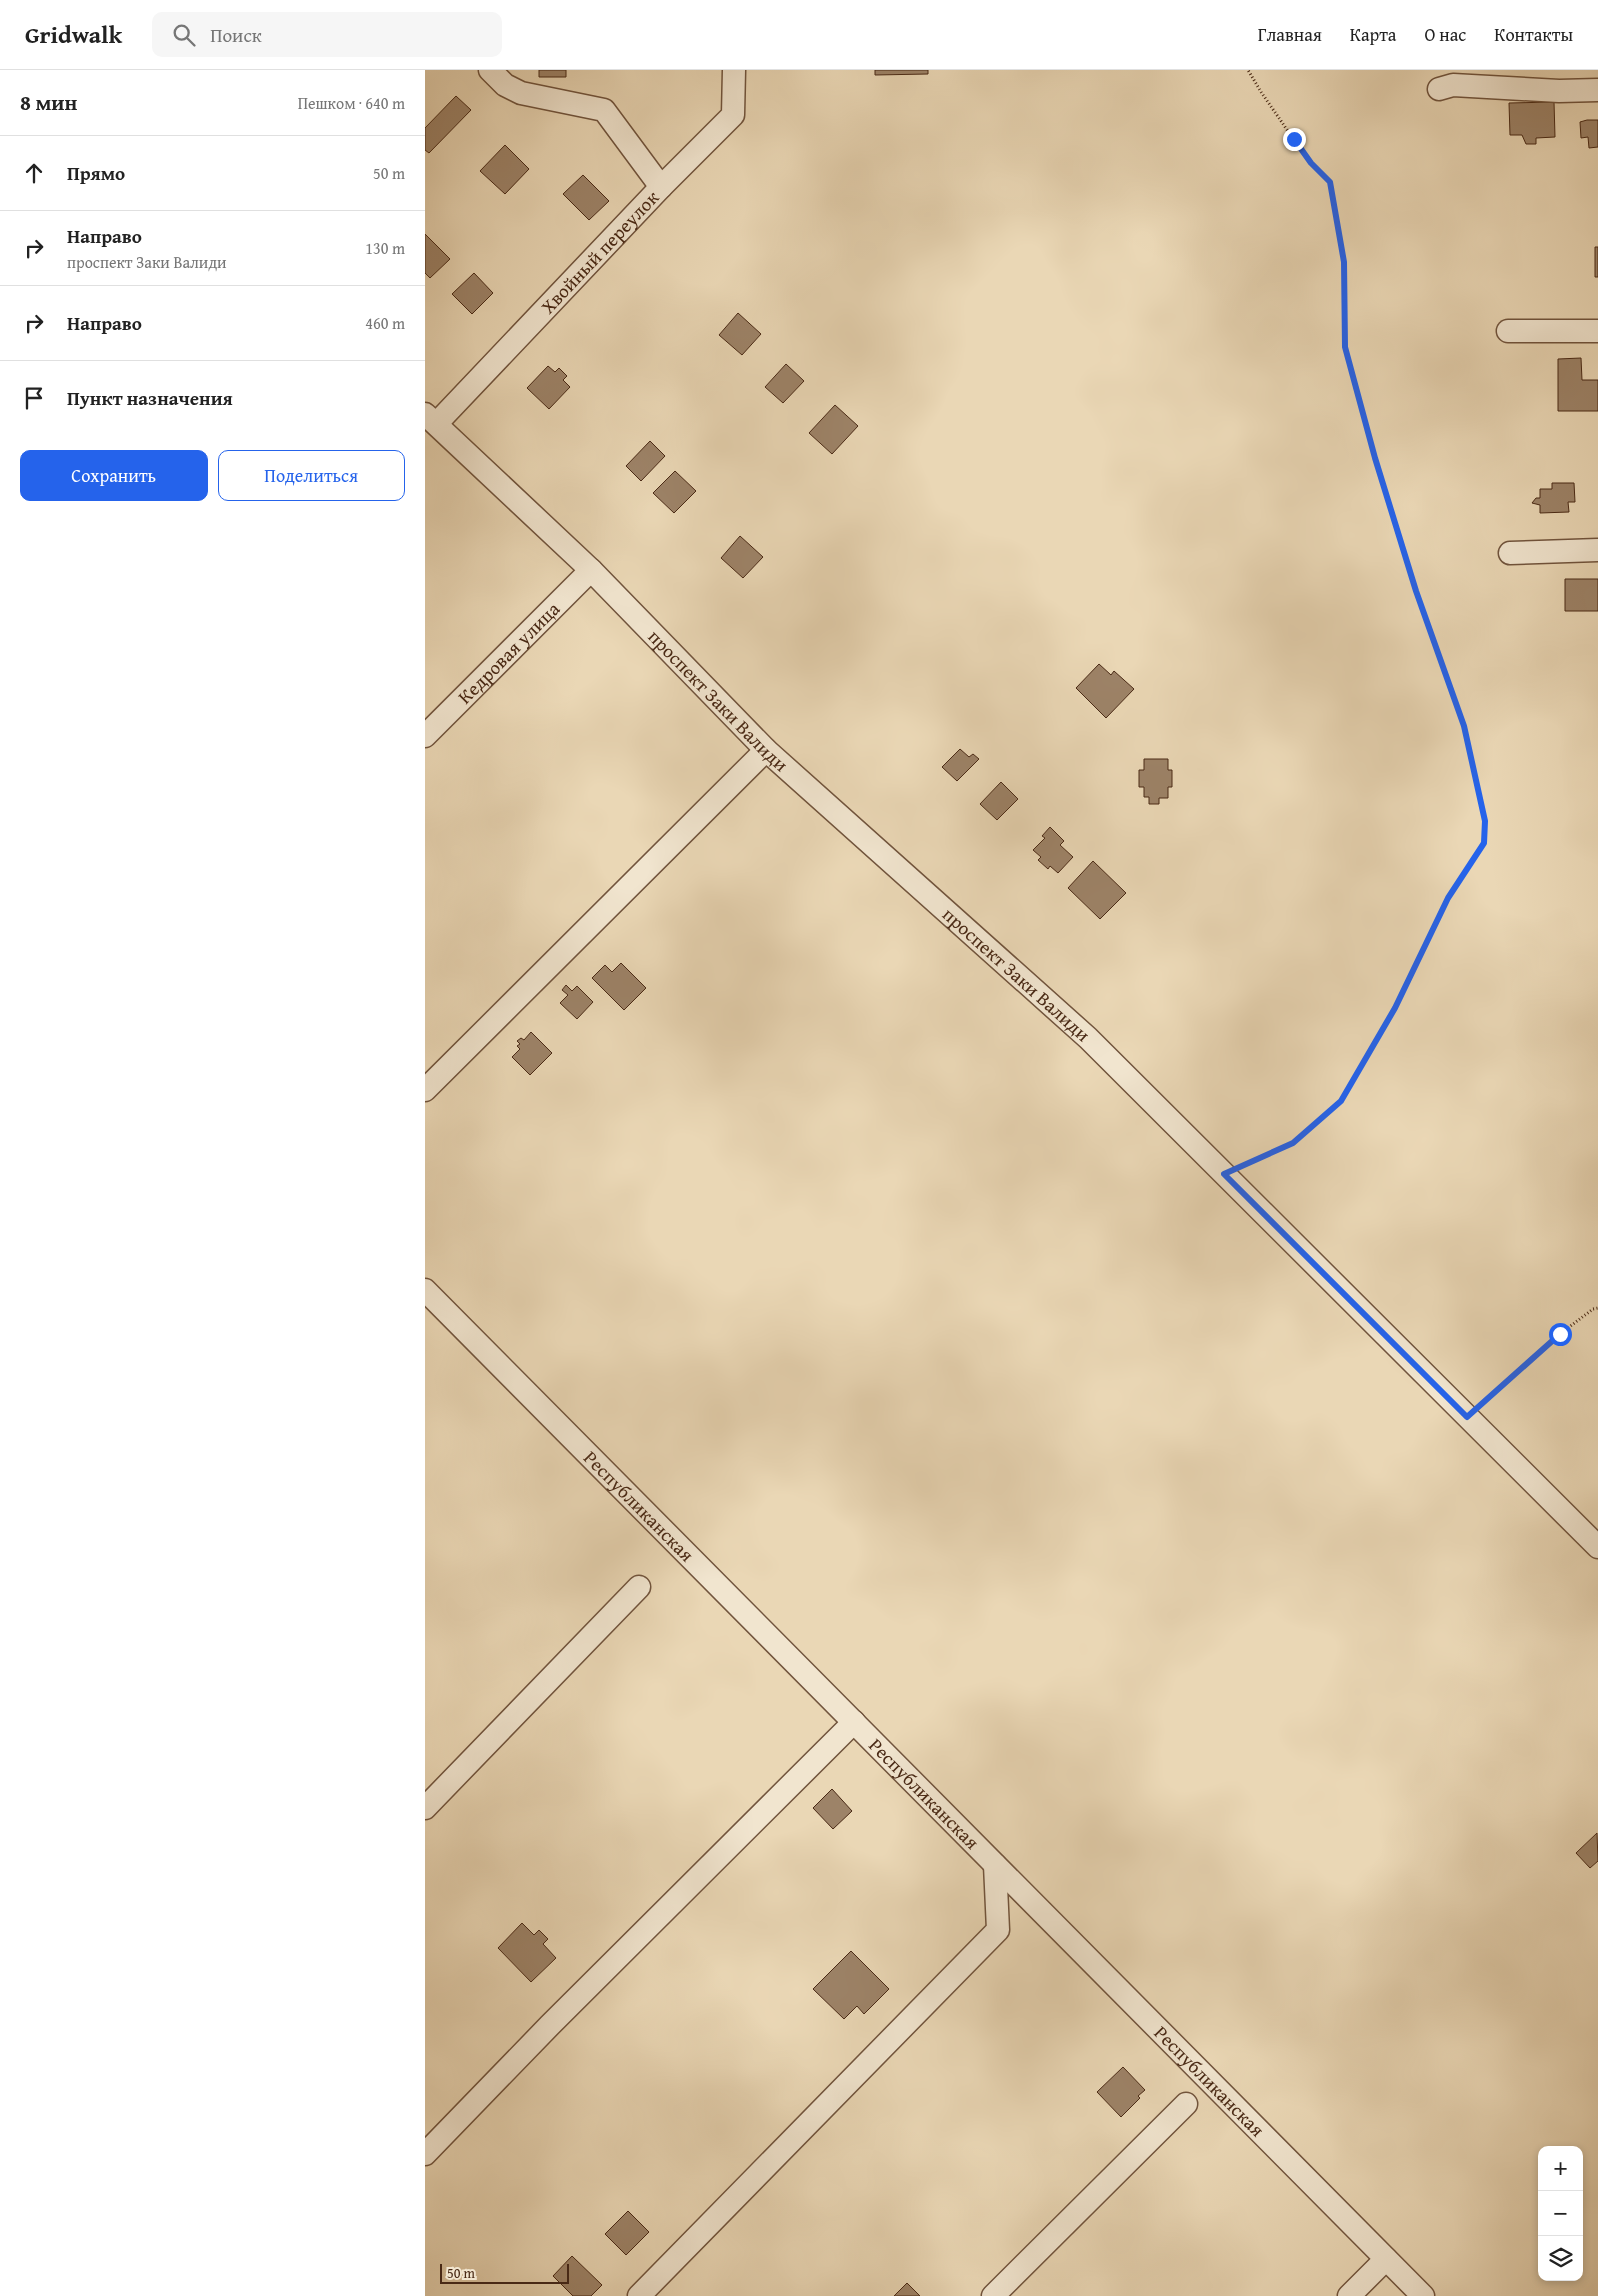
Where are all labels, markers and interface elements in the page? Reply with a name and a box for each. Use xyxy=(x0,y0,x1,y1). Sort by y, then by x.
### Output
search box xyxy=(152,12,502,57)
text: Gridwalk xyxy=(25,17,122,52)
icon: search xyxy=(170,21,198,49)
text: Поиск xyxy=(210,21,262,49)
text: Главная xyxy=(1258,21,1322,48)
text: Карта xyxy=(1350,21,1396,48)
text: О нас xyxy=(1424,21,1466,48)
text: Контакты xyxy=(1494,21,1573,48)
text: 8 мин xyxy=(20,87,77,118)
text: Пешком · 640 m xyxy=(298,91,405,115)
route end xyxy=(1283,128,1306,151)
icon: ahead xyxy=(20,159,48,187)
text: Прямо xyxy=(67,159,125,187)
text: 50 m xyxy=(373,161,405,185)
street label: Хвойный переулок xyxy=(534,184,665,320)
text: Направо xyxy=(67,222,142,250)
icon: right xyxy=(20,234,48,262)
text: 130 m xyxy=(365,236,405,260)
text: проспект Заки Валиди xyxy=(67,250,227,274)
icon: right xyxy=(20,309,48,337)
text: Направо xyxy=(67,309,142,337)
text: 460 m xyxy=(365,311,405,335)
icon: arrive xyxy=(20,384,48,412)
text: Пункт назначения xyxy=(67,384,233,412)
button: Сохранить xyxy=(20,450,208,501)
button: Поделиться xyxy=(218,450,405,501)
street label: Кедровая улица xyxy=(451,595,566,710)
street label: проспект Заки Валиди xyxy=(642,623,795,778)
street label: проспект Заки Валиди xyxy=(937,900,1097,1048)
route start xyxy=(1549,1323,1572,1346)
street label: Республиканская xyxy=(578,1444,701,1568)
street label: Республиканская xyxy=(863,1731,986,1855)
street label: Республиканская xyxy=(1148,2019,1271,2143)
map controls xyxy=(1538,2146,1583,2281)
button: + xyxy=(1538,2146,1583,2191)
button: − xyxy=(1538,2191,1583,2236)
button: layers xyxy=(1538,2236,1583,2281)
scale bar xyxy=(440,2261,569,2284)
text: 50 m xyxy=(447,2263,475,2283)

